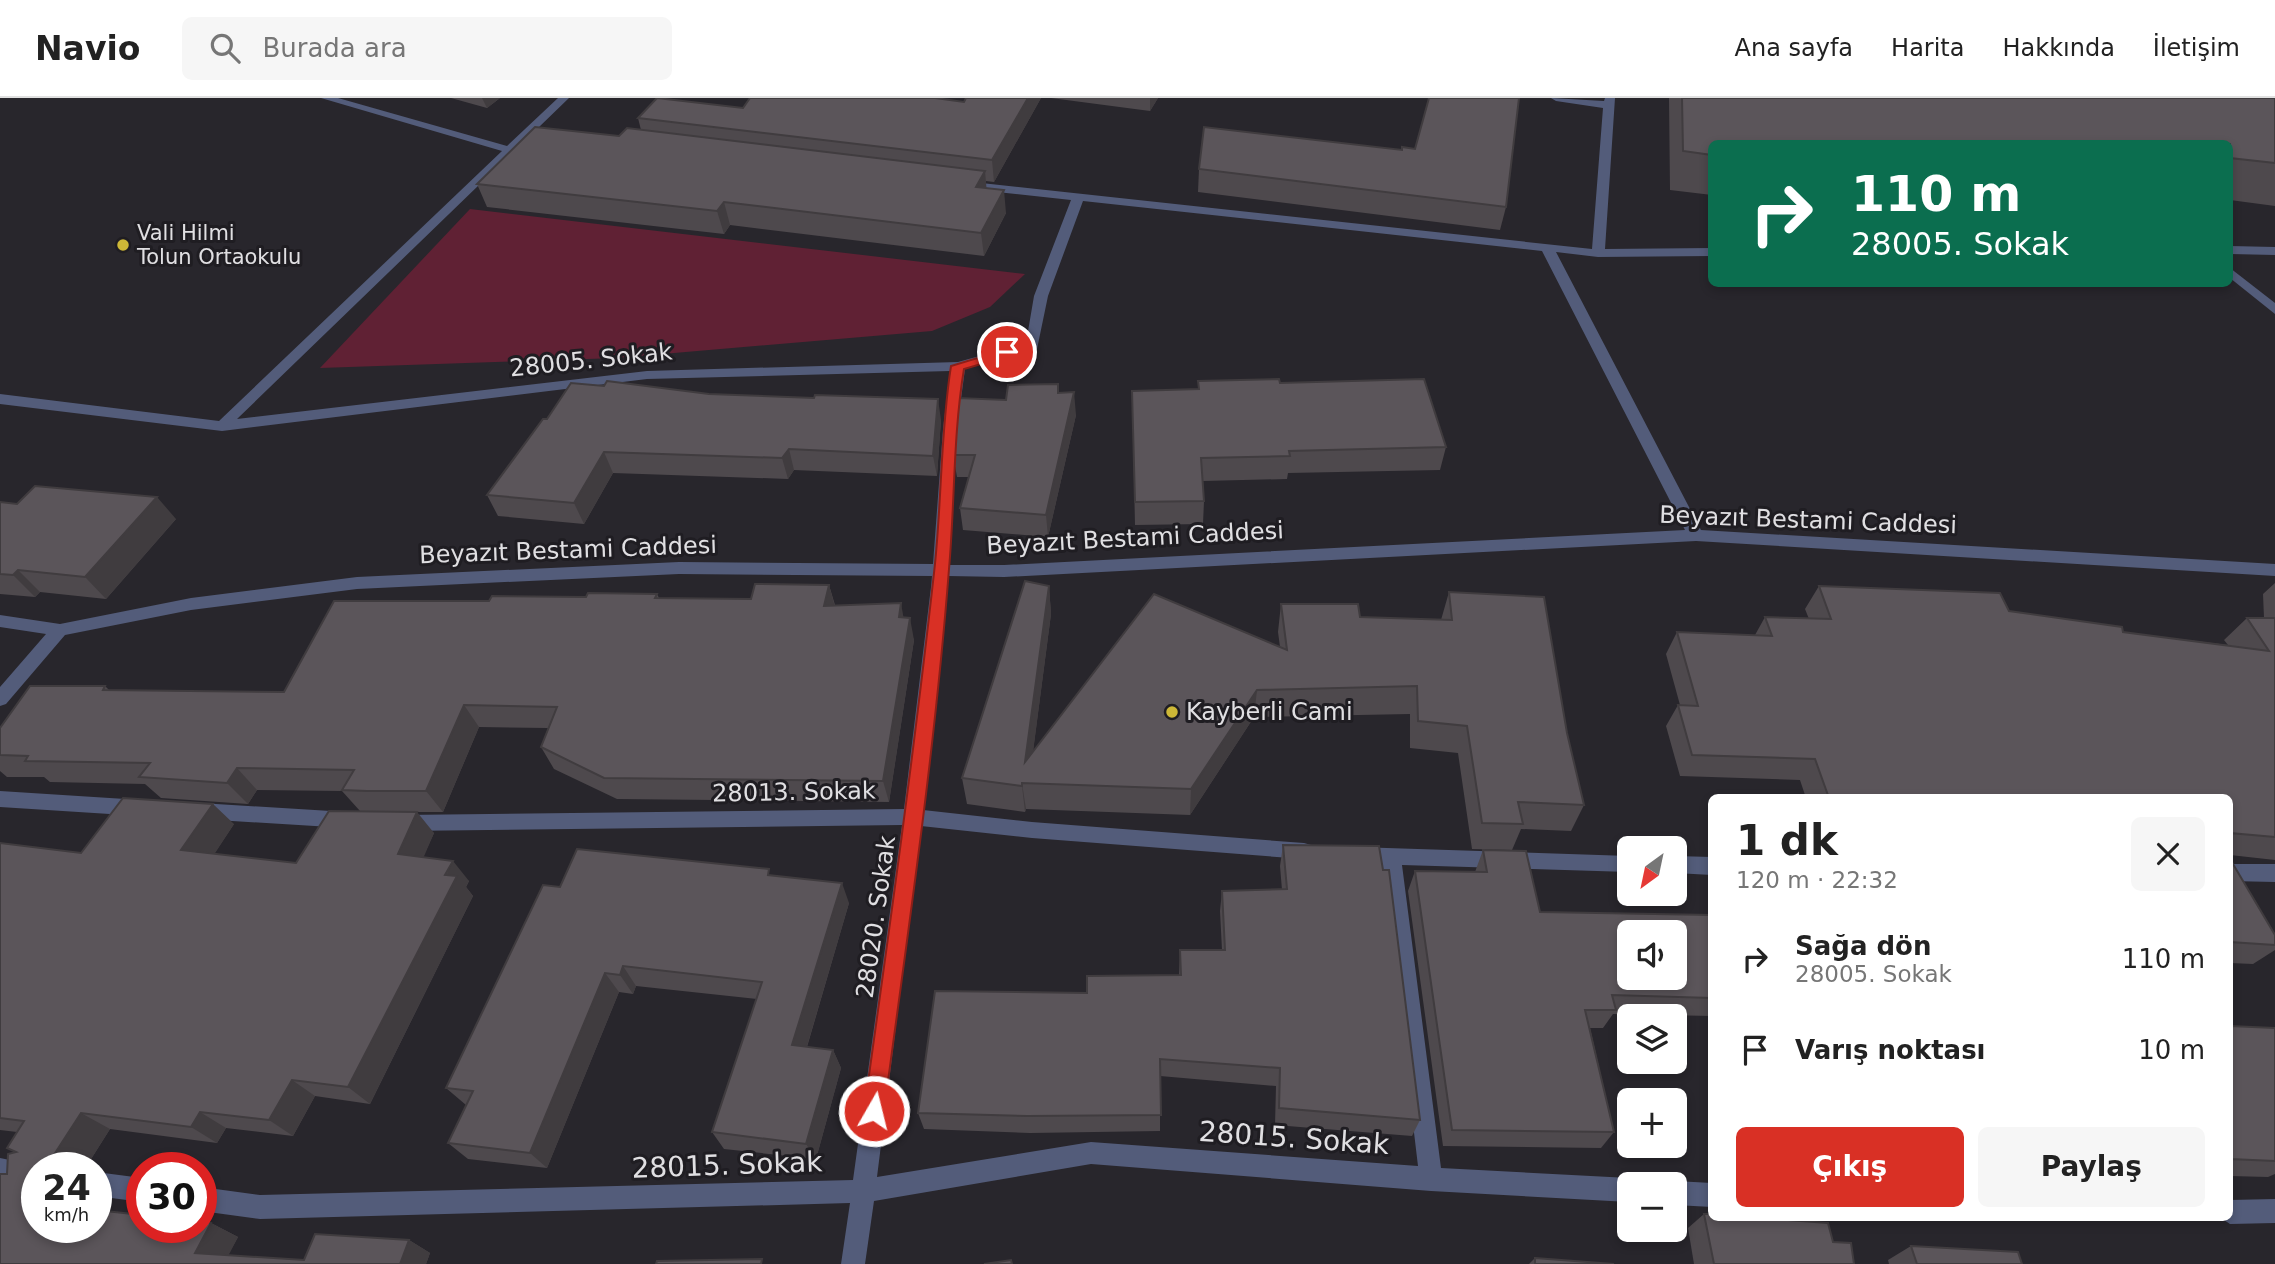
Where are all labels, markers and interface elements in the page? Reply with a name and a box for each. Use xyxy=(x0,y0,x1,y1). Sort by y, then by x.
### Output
search box xyxy=(182,17,672,80)
text: Navio xyxy=(35,29,140,68)
icon: search xyxy=(206,29,244,67)
text: Burada ara xyxy=(262,33,407,63)
text: Ana sayfa xyxy=(1735,34,1853,62)
text: Harita xyxy=(1891,34,1964,62)
text: Hakkında xyxy=(2002,34,2115,62)
text: İletişim xyxy=(2153,34,2240,62)
text: 110 m xyxy=(1851,166,2021,223)
icon: right xyxy=(1736,168,1827,259)
place label: Vali Hilmi Tolun Ortaokulu xyxy=(136,221,301,269)
text: 28005. Sokak xyxy=(1851,225,2069,263)
marker: Vali Hilmi Tolun Ortaokulu xyxy=(115,237,131,253)
pin xyxy=(977,322,1037,382)
icon: arrive xyxy=(988,333,1026,371)
street label: 28005. Sokak xyxy=(508,338,674,382)
street label: Beyazıt Bestami Caddesi xyxy=(1659,501,1957,539)
street label: Beyazıt Bestami Caddesi xyxy=(986,516,1284,560)
street label: Beyazıt Bestami Caddesi xyxy=(419,531,717,569)
place label: Kayberli Cami xyxy=(1186,698,1353,726)
marker: Kayberli Cami xyxy=(1164,704,1180,720)
street label: 28013. Sokak xyxy=(712,777,876,807)
text: 1 dk xyxy=(1736,816,1838,865)
button: close xyxy=(2131,817,2205,891)
street label: 28020. Sokak xyxy=(851,834,901,1000)
north arrow xyxy=(1617,836,1687,906)
map controls xyxy=(1617,836,1687,1242)
text: 120 m · 22:32 xyxy=(1736,867,1898,893)
button: sound xyxy=(1617,920,1687,990)
text: Sağa dön xyxy=(1795,931,1931,961)
icon: right xyxy=(1736,940,1774,978)
text: 110 m xyxy=(2122,944,2205,974)
text: 28005. Sokak xyxy=(1795,961,1952,987)
button: layers xyxy=(1617,1004,1687,1074)
icon: arrive xyxy=(1736,1031,1774,1069)
text: Varış noktası xyxy=(1795,1035,1986,1065)
text: 10 m xyxy=(2138,1035,2205,1065)
position arrow xyxy=(837,1074,911,1148)
button: + xyxy=(1617,1088,1687,1158)
street label: 28015. Sokak xyxy=(1198,1115,1391,1161)
button: Çıkış xyxy=(1736,1127,1964,1207)
button: Paylaş xyxy=(1978,1127,2205,1207)
street label: 28015. Sokak xyxy=(631,1145,824,1185)
speed limit sign: 30 xyxy=(126,1152,217,1243)
text: 24 xyxy=(42,1168,91,1208)
button: − xyxy=(1617,1172,1687,1242)
text: km/h xyxy=(44,1204,89,1225)

